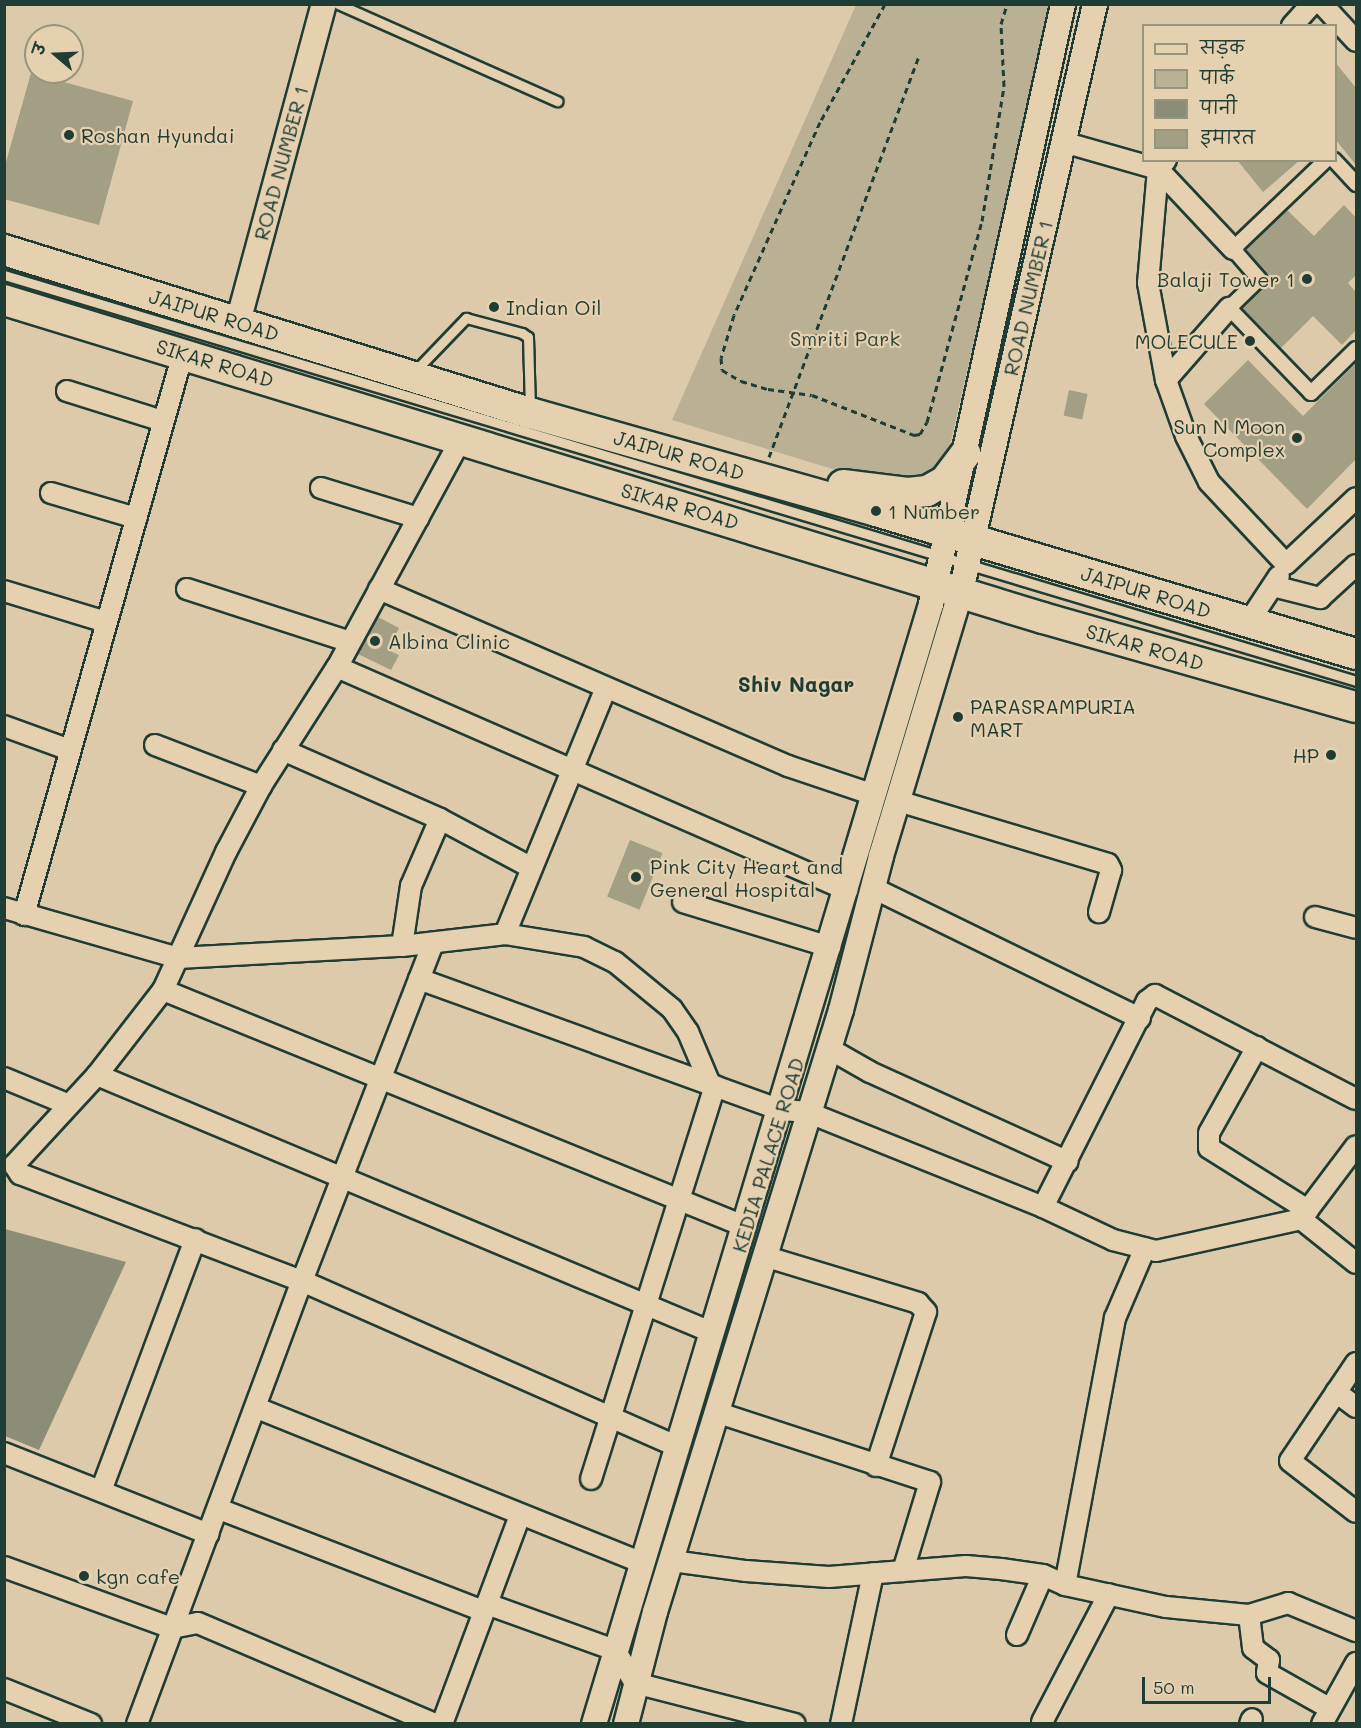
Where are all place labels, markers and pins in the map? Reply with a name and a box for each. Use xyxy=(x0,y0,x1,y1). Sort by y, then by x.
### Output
place label: Roshan Hyundai xyxy=(81,123,235,147)
marker: Roshan Hyundai xyxy=(62,128,76,142)
place label: Balaji Tower 1 xyxy=(1157,267,1295,291)
marker: Balaji Tower 1 xyxy=(1300,272,1314,286)
place label: Indian Oil xyxy=(506,295,602,319)
marker: Indian Oil xyxy=(487,300,501,314)
place label: MOLECULE xyxy=(1135,329,1238,353)
marker: MOLECULE xyxy=(1243,334,1257,348)
place label: Sun N Moon Complex xyxy=(1173,414,1285,461)
marker: Sun N Moon Complex xyxy=(1290,431,1304,445)
place label: 1 Number xyxy=(888,499,980,523)
marker: 1 Number xyxy=(869,504,883,518)
place label: Albina Clinic xyxy=(388,629,510,653)
marker: Albina Clinic xyxy=(366,632,384,650)
place label: PARASRAMPURIA MART xyxy=(970,694,1136,741)
marker: PARASRAMPURIA MART xyxy=(951,710,965,724)
place label: HP xyxy=(1293,743,1319,767)
marker: HP xyxy=(1324,748,1338,762)
place label: Pink City Heart and General Hospital xyxy=(650,854,843,901)
marker: Pink City Heart and General Hospital xyxy=(627,868,645,886)
place label: kgn cafe xyxy=(96,1564,180,1588)
marker: kgn cafe xyxy=(77,1569,91,1583)

